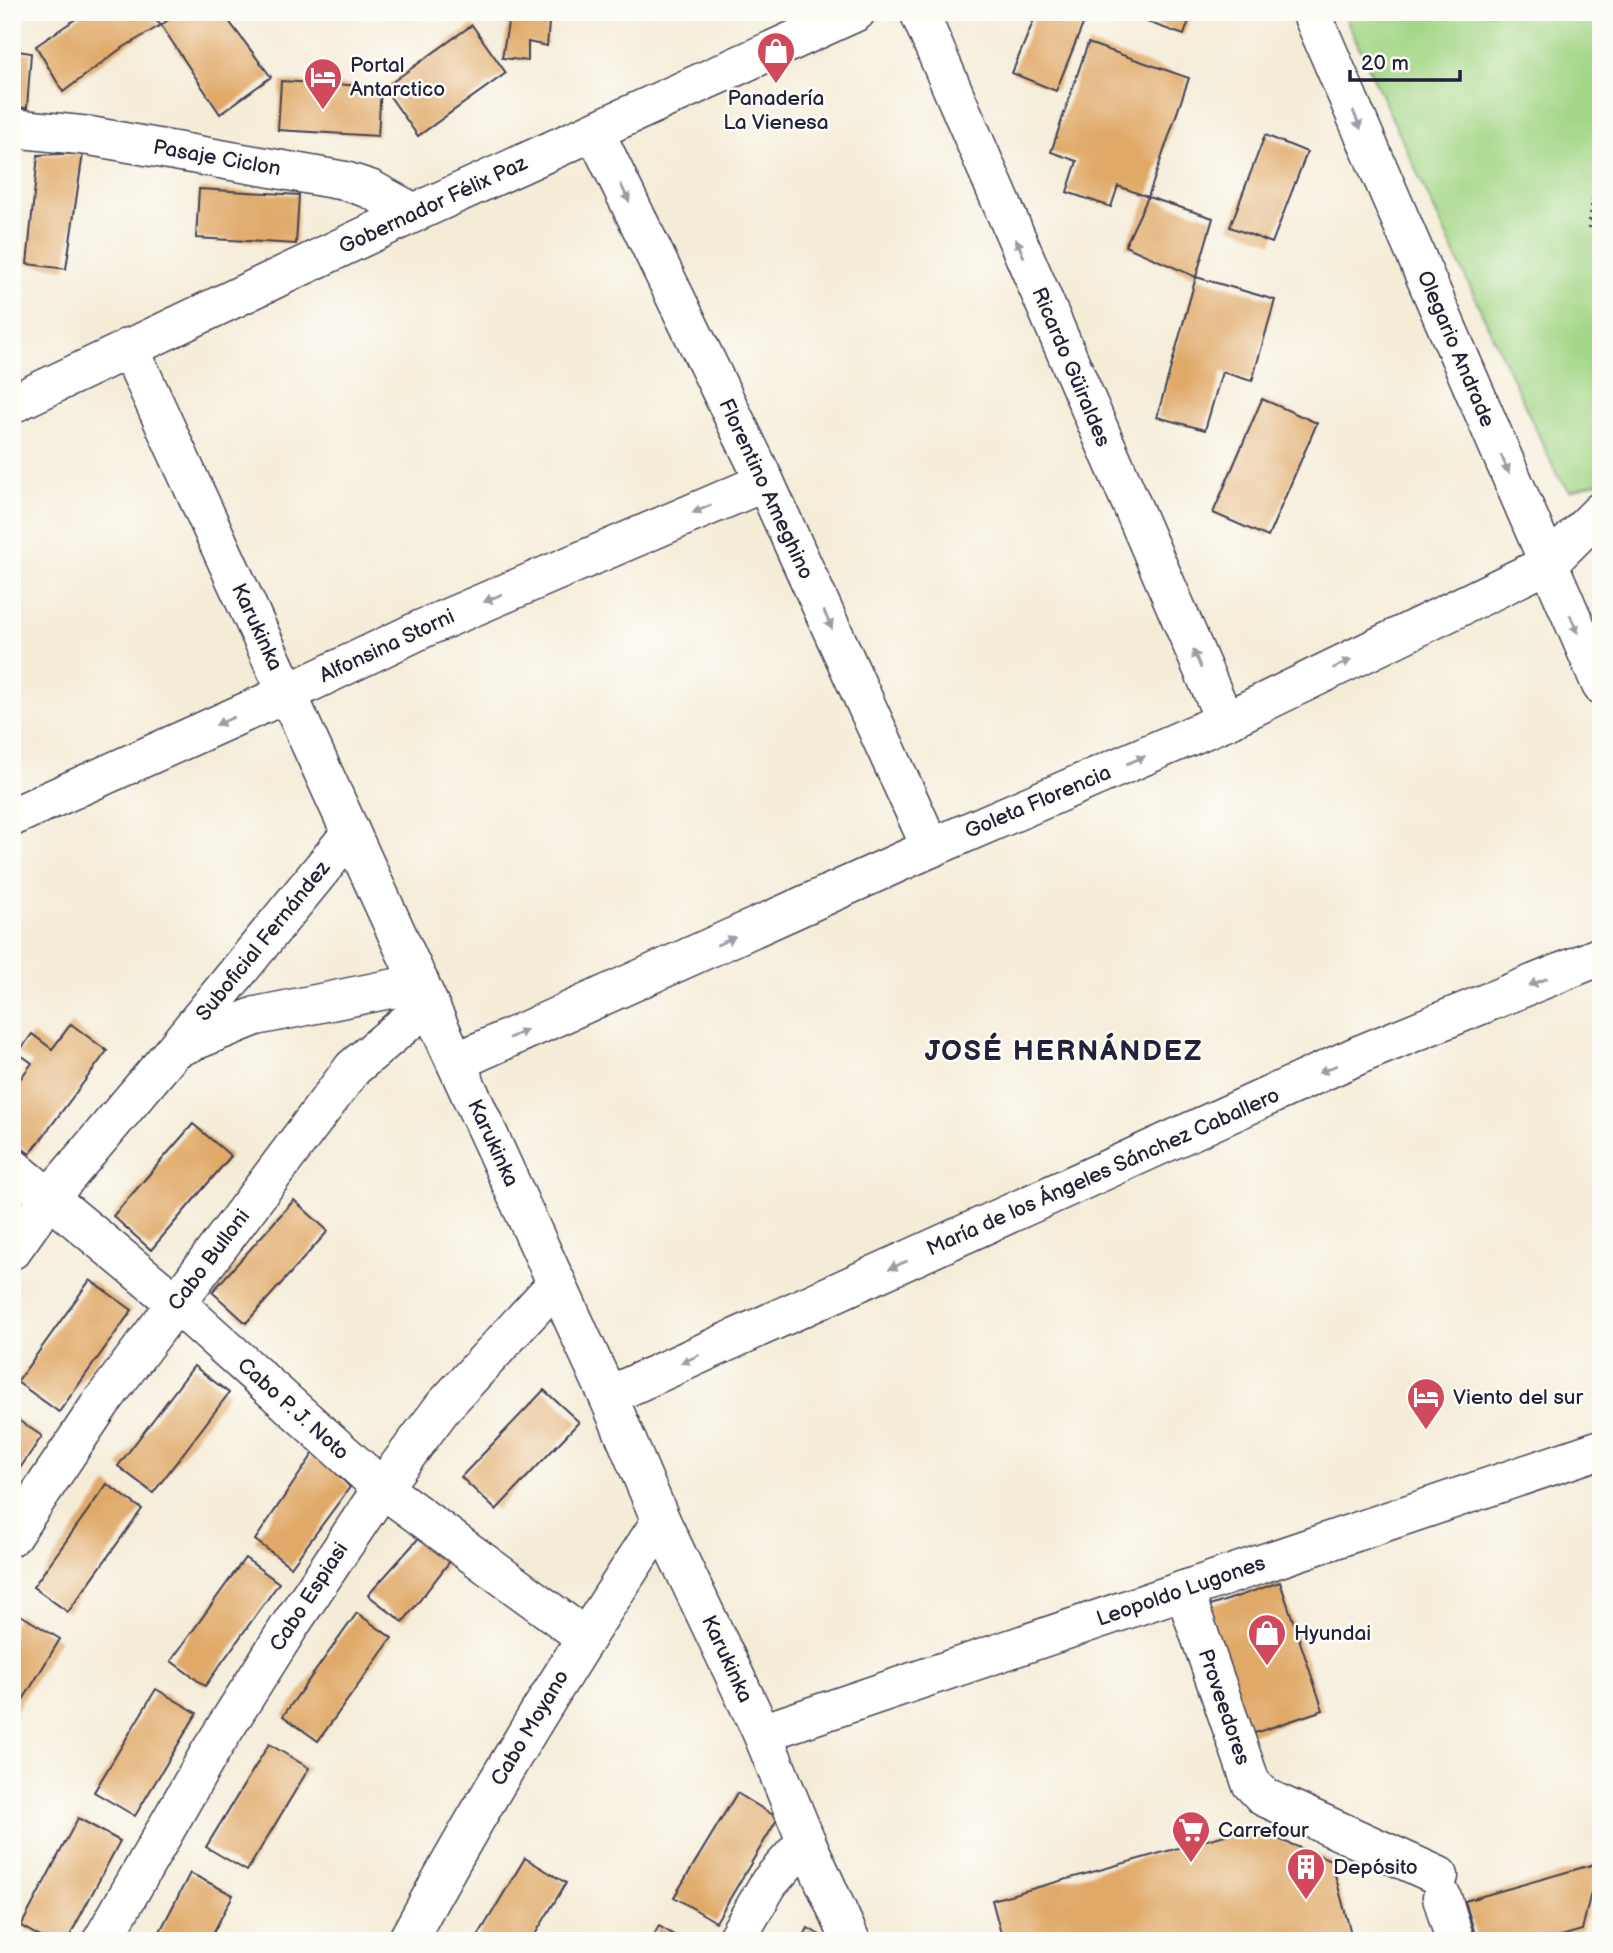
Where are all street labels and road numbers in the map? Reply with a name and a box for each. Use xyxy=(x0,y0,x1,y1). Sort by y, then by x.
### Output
street label: Pasaje Ciclon xyxy=(151,134,283,182)
street label: Gobernador Félix Paz xyxy=(335,150,532,260)
street label: Olegario Andrade xyxy=(1412,267,1500,431)
street label: Ricardo Güiraldes xyxy=(1026,284,1116,450)
street label: Florentino Ameghino xyxy=(713,395,819,583)
street label: Karukinka xyxy=(226,579,288,675)
street label: Alfonsina Storni xyxy=(316,604,458,688)
street label: Goleta Florencia xyxy=(961,760,1115,844)
street label: Suboficial Fernández xyxy=(191,855,336,1026)
street label: María de los Ángeles Sánchez Caballero xyxy=(923,1083,1283,1261)
street label: Karukinka xyxy=(462,1095,524,1191)
street label: Cabo Bulloni xyxy=(163,1204,255,1316)
street label: Cabo P. J. Noto xyxy=(232,1353,354,1466)
street label: Cabo Espiasi xyxy=(265,1538,353,1656)
street label: Leopoldo Lugones xyxy=(1093,1550,1269,1632)
street label: Karukinka xyxy=(696,1611,758,1707)
street label: Proveedores xyxy=(1192,1646,1256,1768)
street label: Cabo Moyano xyxy=(486,1666,574,1790)

